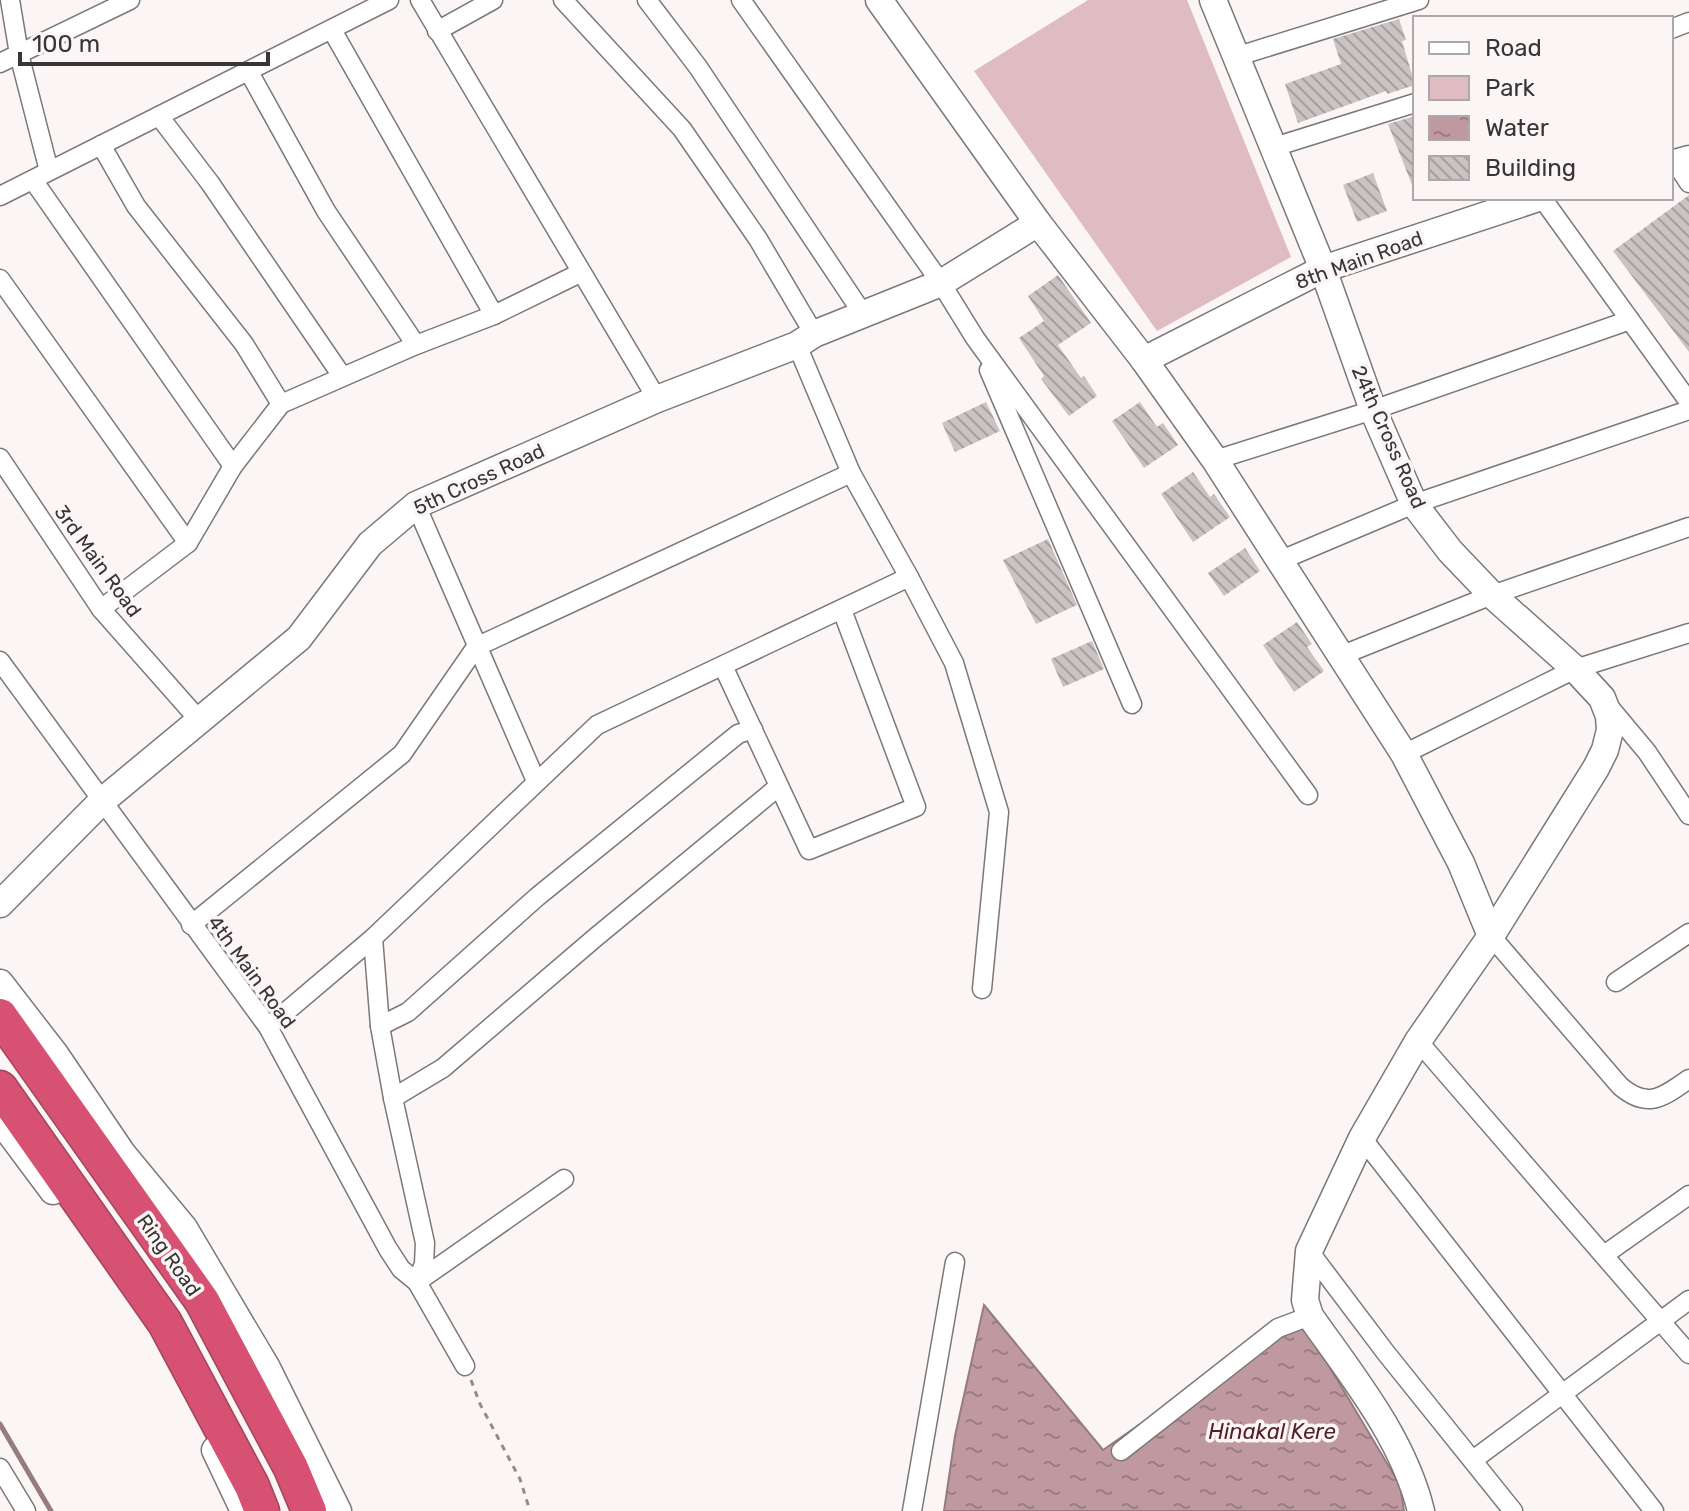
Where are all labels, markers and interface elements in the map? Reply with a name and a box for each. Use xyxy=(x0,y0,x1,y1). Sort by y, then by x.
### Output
scale bar xyxy=(20,16,268,66)
legend xyxy=(1413,16,1673,200)
text: 100 m xyxy=(32,30,100,58)
text: Road xyxy=(1485,34,1542,62)
text: Park xyxy=(1485,74,1536,102)
text: Water xyxy=(1485,114,1549,142)
text: Building xyxy=(1485,154,1576,182)
street label: 8th Main Road xyxy=(1292,226,1426,294)
street label: 24th Cross Road xyxy=(1347,362,1431,512)
street label: 5th Cross Road xyxy=(410,438,548,520)
street label: 3rd Main Road xyxy=(49,500,147,622)
street label: 4th Main Road xyxy=(203,911,301,1033)
street label: Ring Road xyxy=(132,1209,206,1301)
water label: Hinakal Kere xyxy=(1208,1418,1336,1445)

